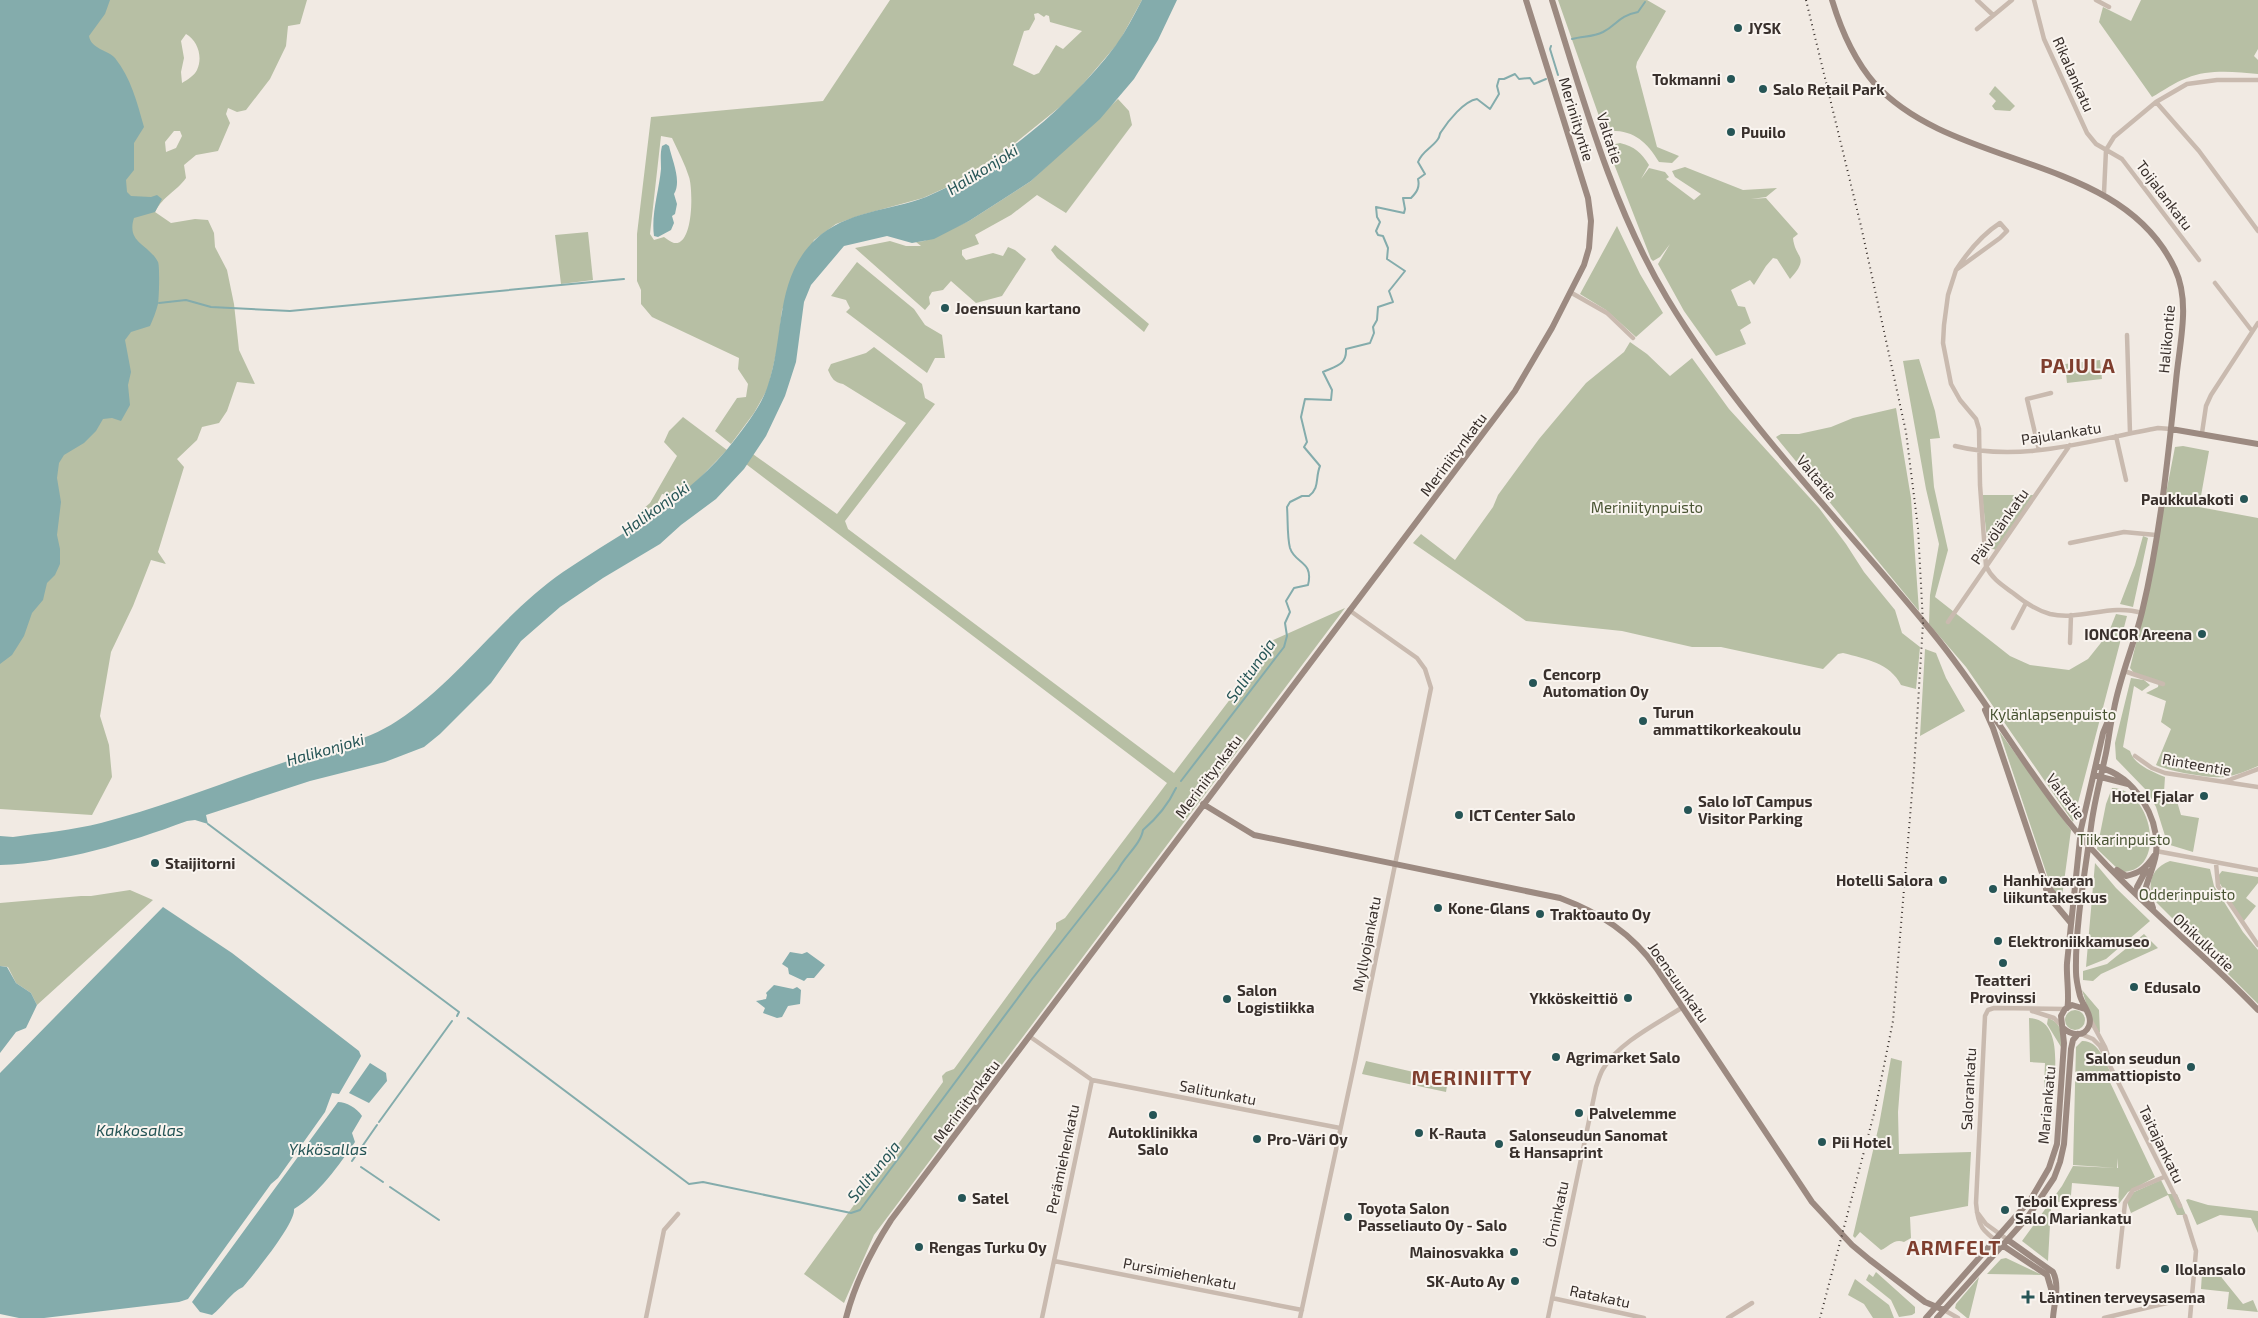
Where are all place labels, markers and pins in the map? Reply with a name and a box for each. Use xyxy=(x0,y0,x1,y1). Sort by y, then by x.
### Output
place label: JYSK xyxy=(1748,19,1781,37)
marker: JYSK xyxy=(1732,22,1744,34)
place label: Tokmanni xyxy=(1652,70,1721,88)
marker: Tokmanni xyxy=(1725,73,1737,85)
place label: Salo Retail Park xyxy=(1773,80,1885,98)
marker: Salo Retail Park xyxy=(1757,83,1769,95)
place label: Puuilo xyxy=(1741,123,1786,141)
marker: Puuilo xyxy=(1725,126,1737,138)
place label: Joensuun kartano xyxy=(955,299,1081,317)
marker: Joensuun kartano xyxy=(939,302,951,314)
place label: Paukkulakoti xyxy=(2141,490,2234,508)
marker: Paukkulakoti xyxy=(2238,493,2250,505)
place label: IONCOR Areena xyxy=(2084,625,2192,643)
marker: IONCOR Areena xyxy=(2196,628,2208,640)
place label: Cencorp Automation Oy xyxy=(1543,665,1649,701)
marker: Cencorp Automation Oy xyxy=(1527,677,1539,689)
place label: Turun ammattikorkeakoulu xyxy=(1653,703,1801,738)
marker: Turun ammattikorkeakoulu xyxy=(1637,715,1649,727)
place label: Hotel Fjalar xyxy=(2111,787,2195,805)
marker: Hotel Fjalar xyxy=(2198,790,2210,802)
place label: Salo IoT Campus Visitor Parking xyxy=(1698,792,1813,827)
marker: Salo IoT Campus Visitor Parking xyxy=(1682,804,1694,816)
place label: ICT Center Salo xyxy=(1469,806,1576,824)
marker: ICT Center Salo xyxy=(1453,809,1465,821)
place label: Staijitorni xyxy=(165,854,235,872)
marker: Staijitorni xyxy=(149,857,161,869)
place label: Hotelli Salora xyxy=(1836,871,1933,889)
place label: Hanhivaaran liikuntakeskus xyxy=(2003,871,2107,906)
marker: Hotelli Salora xyxy=(1937,874,1949,886)
marker: Hanhivaaran liikuntakeskus xyxy=(1987,883,1999,895)
place label: Kone-Glans xyxy=(1448,899,1530,917)
marker: Kone-Glans xyxy=(1432,902,1444,914)
place label: Traktoauto Oy xyxy=(1550,905,1651,924)
marker: Traktoauto Oy xyxy=(1534,908,1546,920)
place label: Elektroniikkamuseo xyxy=(2008,932,2150,950)
marker: Elektroniikkamuseo xyxy=(1992,935,2004,947)
marker: Teatteri Provinssi xyxy=(1997,957,2009,969)
place label: Teatteri Provinssi xyxy=(1970,971,2036,1006)
place label: Edusalo xyxy=(2144,978,2201,996)
place label: Salon Logistiikka xyxy=(1237,981,1314,1016)
marker: Edusalo xyxy=(2128,981,2140,993)
place label: Ykköskeittiö xyxy=(1530,989,1618,1007)
marker: Ykköskeittiö xyxy=(1622,992,1634,1004)
marker: Salon Logistiikka xyxy=(1221,993,1233,1005)
place label: Agrimarket Salo xyxy=(1566,1048,1680,1066)
place label: Salon seudun ammattiopisto xyxy=(2076,1049,2181,1084)
marker: Agrimarket Salo xyxy=(1550,1051,1562,1063)
marker: Salon seudun ammattiopisto xyxy=(2185,1061,2197,1073)
place label: Palvelemme xyxy=(1589,1104,1676,1122)
marker: Palvelemme xyxy=(1573,1107,1585,1119)
marker: Autoklinikka Salo xyxy=(1147,1109,1159,1121)
place label: Autoklinikka Salo xyxy=(1108,1123,1198,1158)
place label: K-Rauta xyxy=(1429,1124,1486,1142)
place label: Salonseudun Sanomat & Hansaprint xyxy=(1509,1126,1668,1161)
marker: K-Rauta xyxy=(1413,1127,1425,1139)
place label: Pro-Väri Oy xyxy=(1267,1130,1348,1149)
marker: Pro-Väri Oy xyxy=(1251,1133,1263,1145)
place label: Pii Hotel xyxy=(1832,1133,1892,1151)
marker: Pii Hotel xyxy=(1816,1136,1828,1148)
marker: Salonseudun Sanomat & Hansaprint xyxy=(1493,1138,1505,1150)
place label: Satel xyxy=(972,1189,1009,1207)
marker: Satel xyxy=(956,1192,968,1204)
place label: Teboil Express Salo Mariankatu xyxy=(2015,1192,2132,1227)
place label: Toyota Salon Passeliauto Oy - Salo xyxy=(1358,1199,1507,1235)
marker: Teboil Express Salo Mariankatu xyxy=(1999,1204,2011,1216)
marker: Toyota Salon Passeliauto Oy - Salo xyxy=(1342,1211,1354,1223)
place label: Rengas Turku Oy xyxy=(929,1238,1047,1257)
marker: Rengas Turku Oy xyxy=(913,1241,925,1253)
place label: Mainosvakka xyxy=(1410,1243,1504,1261)
marker: Mainosvakka xyxy=(1508,1246,1520,1258)
place label: Ilolansalo xyxy=(2175,1260,2246,1278)
marker: Ilolansalo xyxy=(2159,1263,2171,1275)
place label: SK-Auto Ay xyxy=(1426,1272,1506,1291)
marker: SK-Auto Ay xyxy=(1509,1275,1521,1287)
place label: Läntinen terveysasema xyxy=(2039,1288,2205,1307)
marker: Läntinen terveysasema xyxy=(2021,1290,2035,1304)

